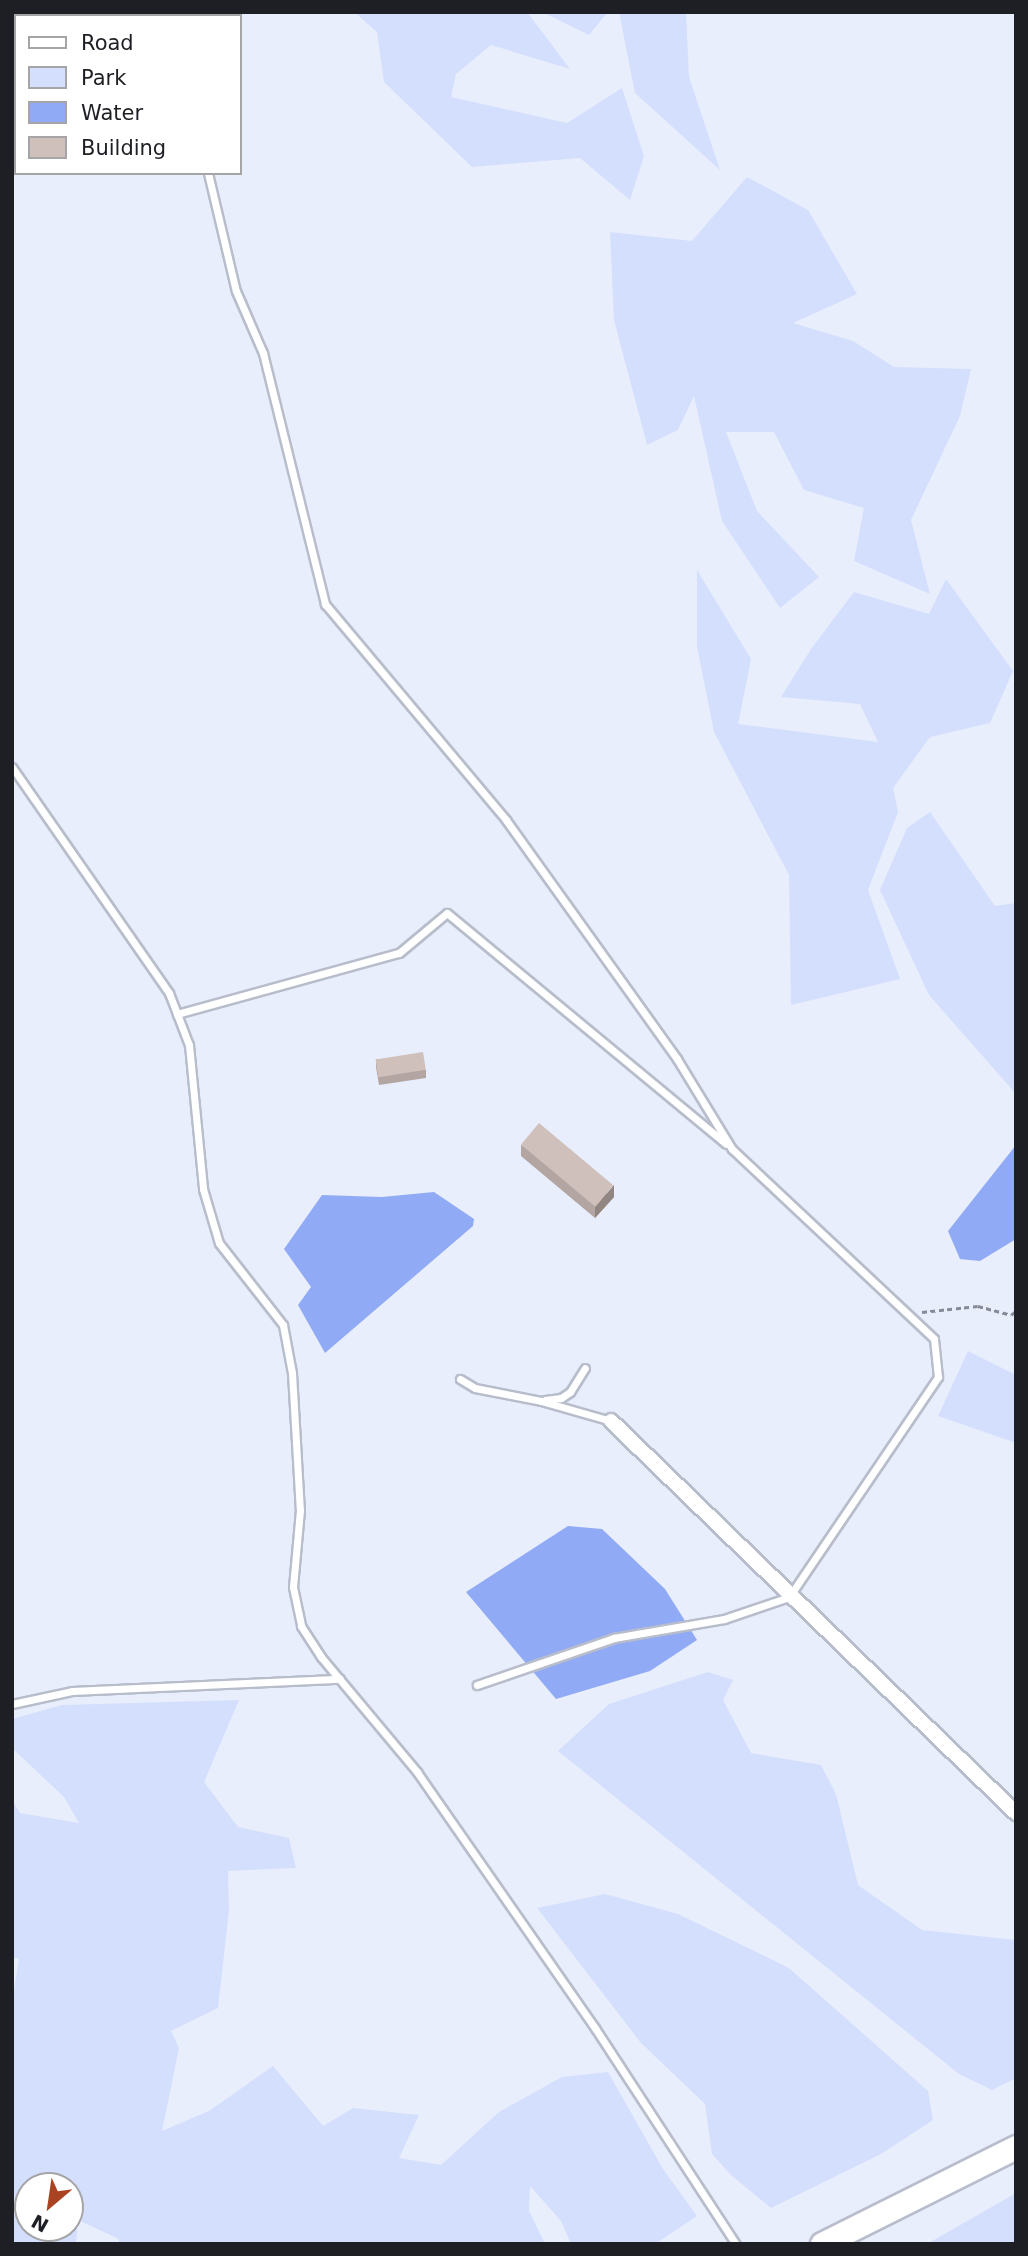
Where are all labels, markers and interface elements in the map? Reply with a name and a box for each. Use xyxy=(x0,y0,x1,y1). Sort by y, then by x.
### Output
legend xyxy=(14,14,242,175)
text: Road xyxy=(81,31,134,55)
text: Park xyxy=(81,66,126,90)
text: Water xyxy=(81,101,143,125)
text: Building xyxy=(81,136,166,160)
north arrow xyxy=(14,2172,84,2242)
text: N xyxy=(27,2210,52,2237)

